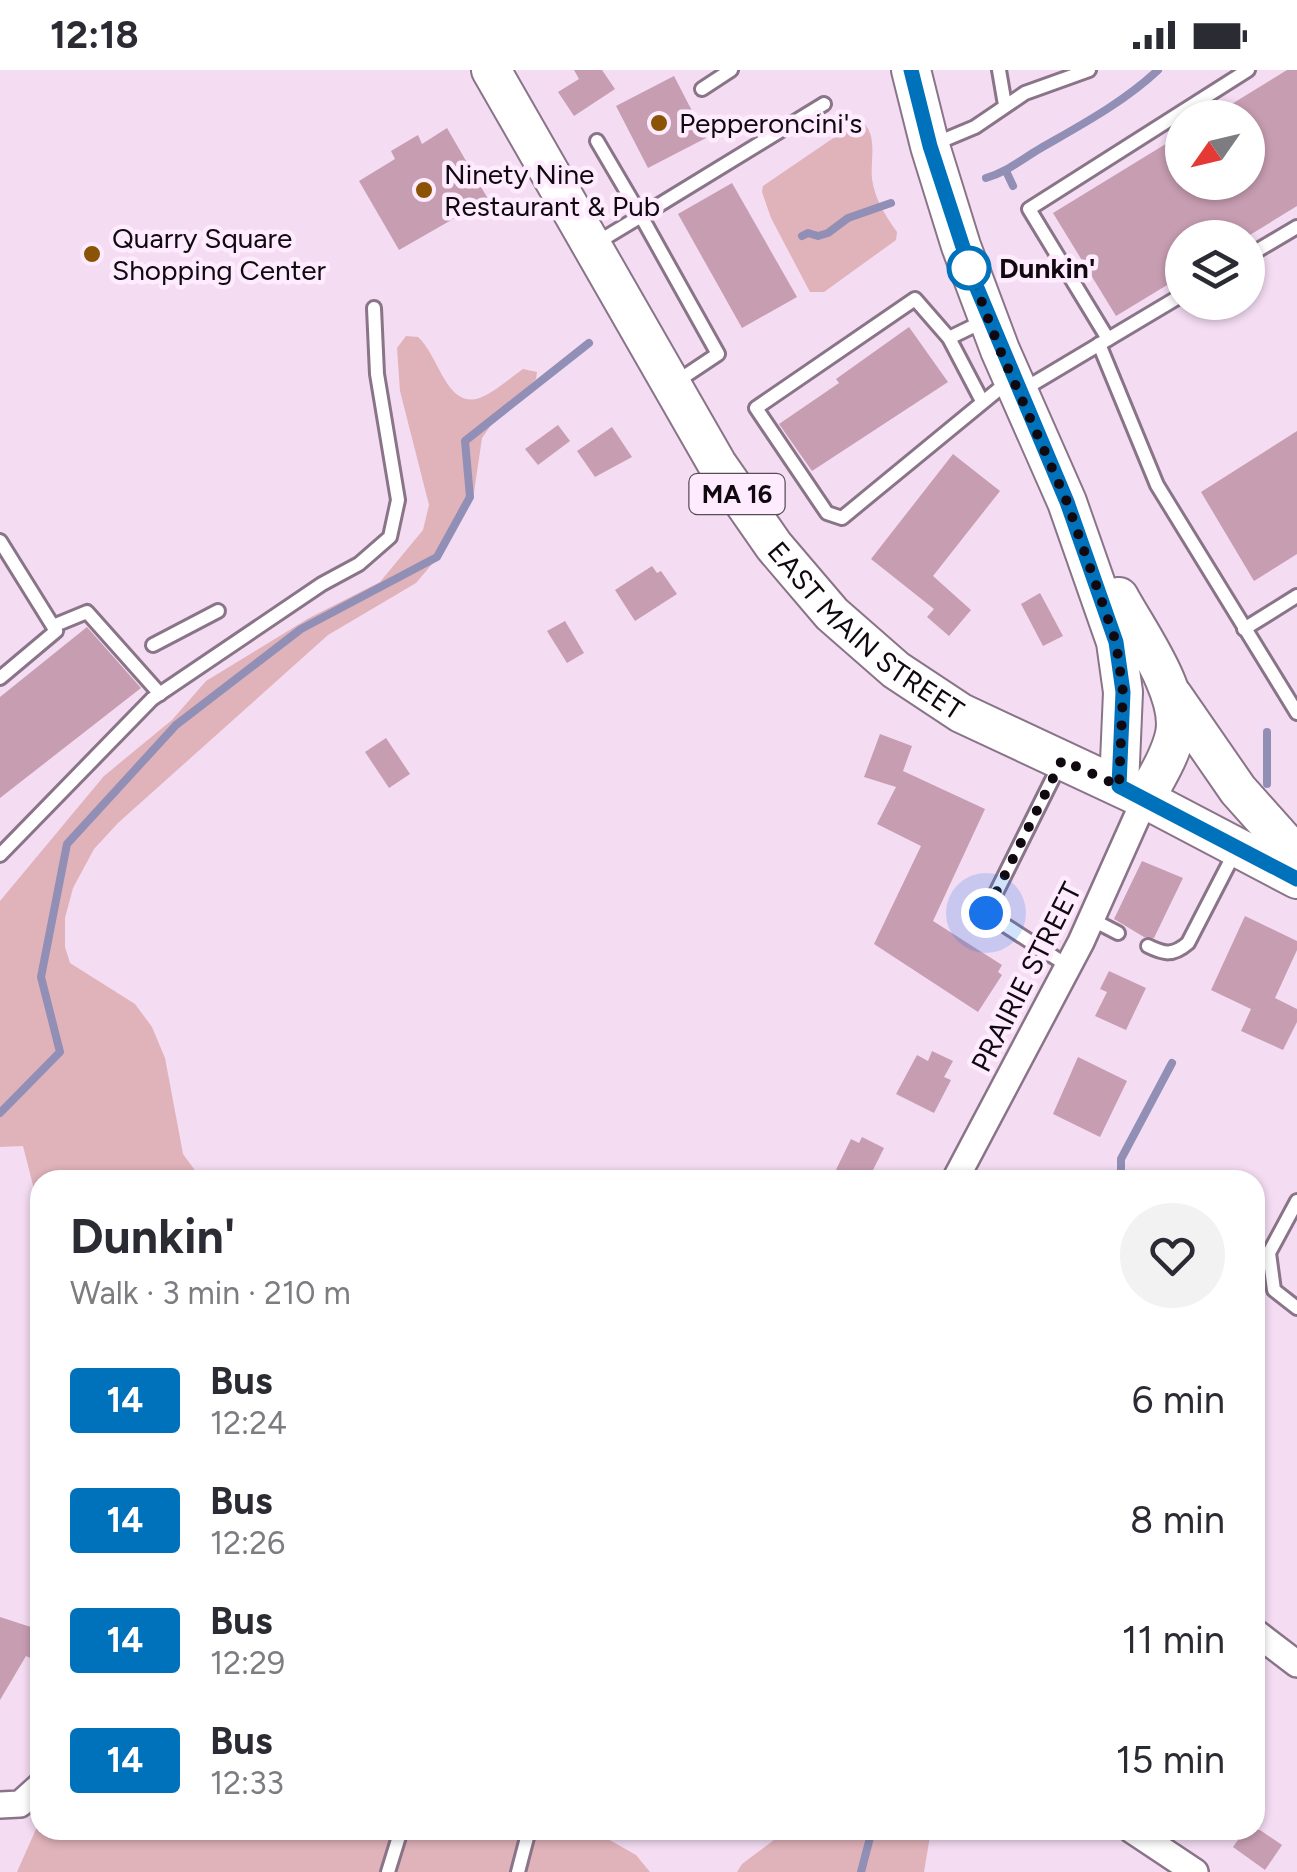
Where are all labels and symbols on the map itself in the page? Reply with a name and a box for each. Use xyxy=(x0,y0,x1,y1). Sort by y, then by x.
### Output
north arrow xyxy=(1165,100,1265,200)
place label: Pepperoncini's xyxy=(679,106,862,140)
marker: Pepperoncini's xyxy=(648,112,670,134)
place label: Ninety Nine Restaurant & Pub xyxy=(444,157,660,223)
marker: Ninety Nine Restaurant & Pub xyxy=(413,179,435,201)
place label: Quarry Square Shopping Center xyxy=(112,221,327,287)
marker: Quarry Square Shopping Center xyxy=(81,243,103,265)
marker: Dunkin' xyxy=(948,247,990,289)
place label: Dunkin' xyxy=(999,251,1096,285)
road number: MA 16 xyxy=(690,474,784,514)
street label: EAST MAIN STREET xyxy=(761,535,971,727)
street label: PRAIRIE STREET xyxy=(964,876,1089,1077)
your location xyxy=(961,888,1011,938)

